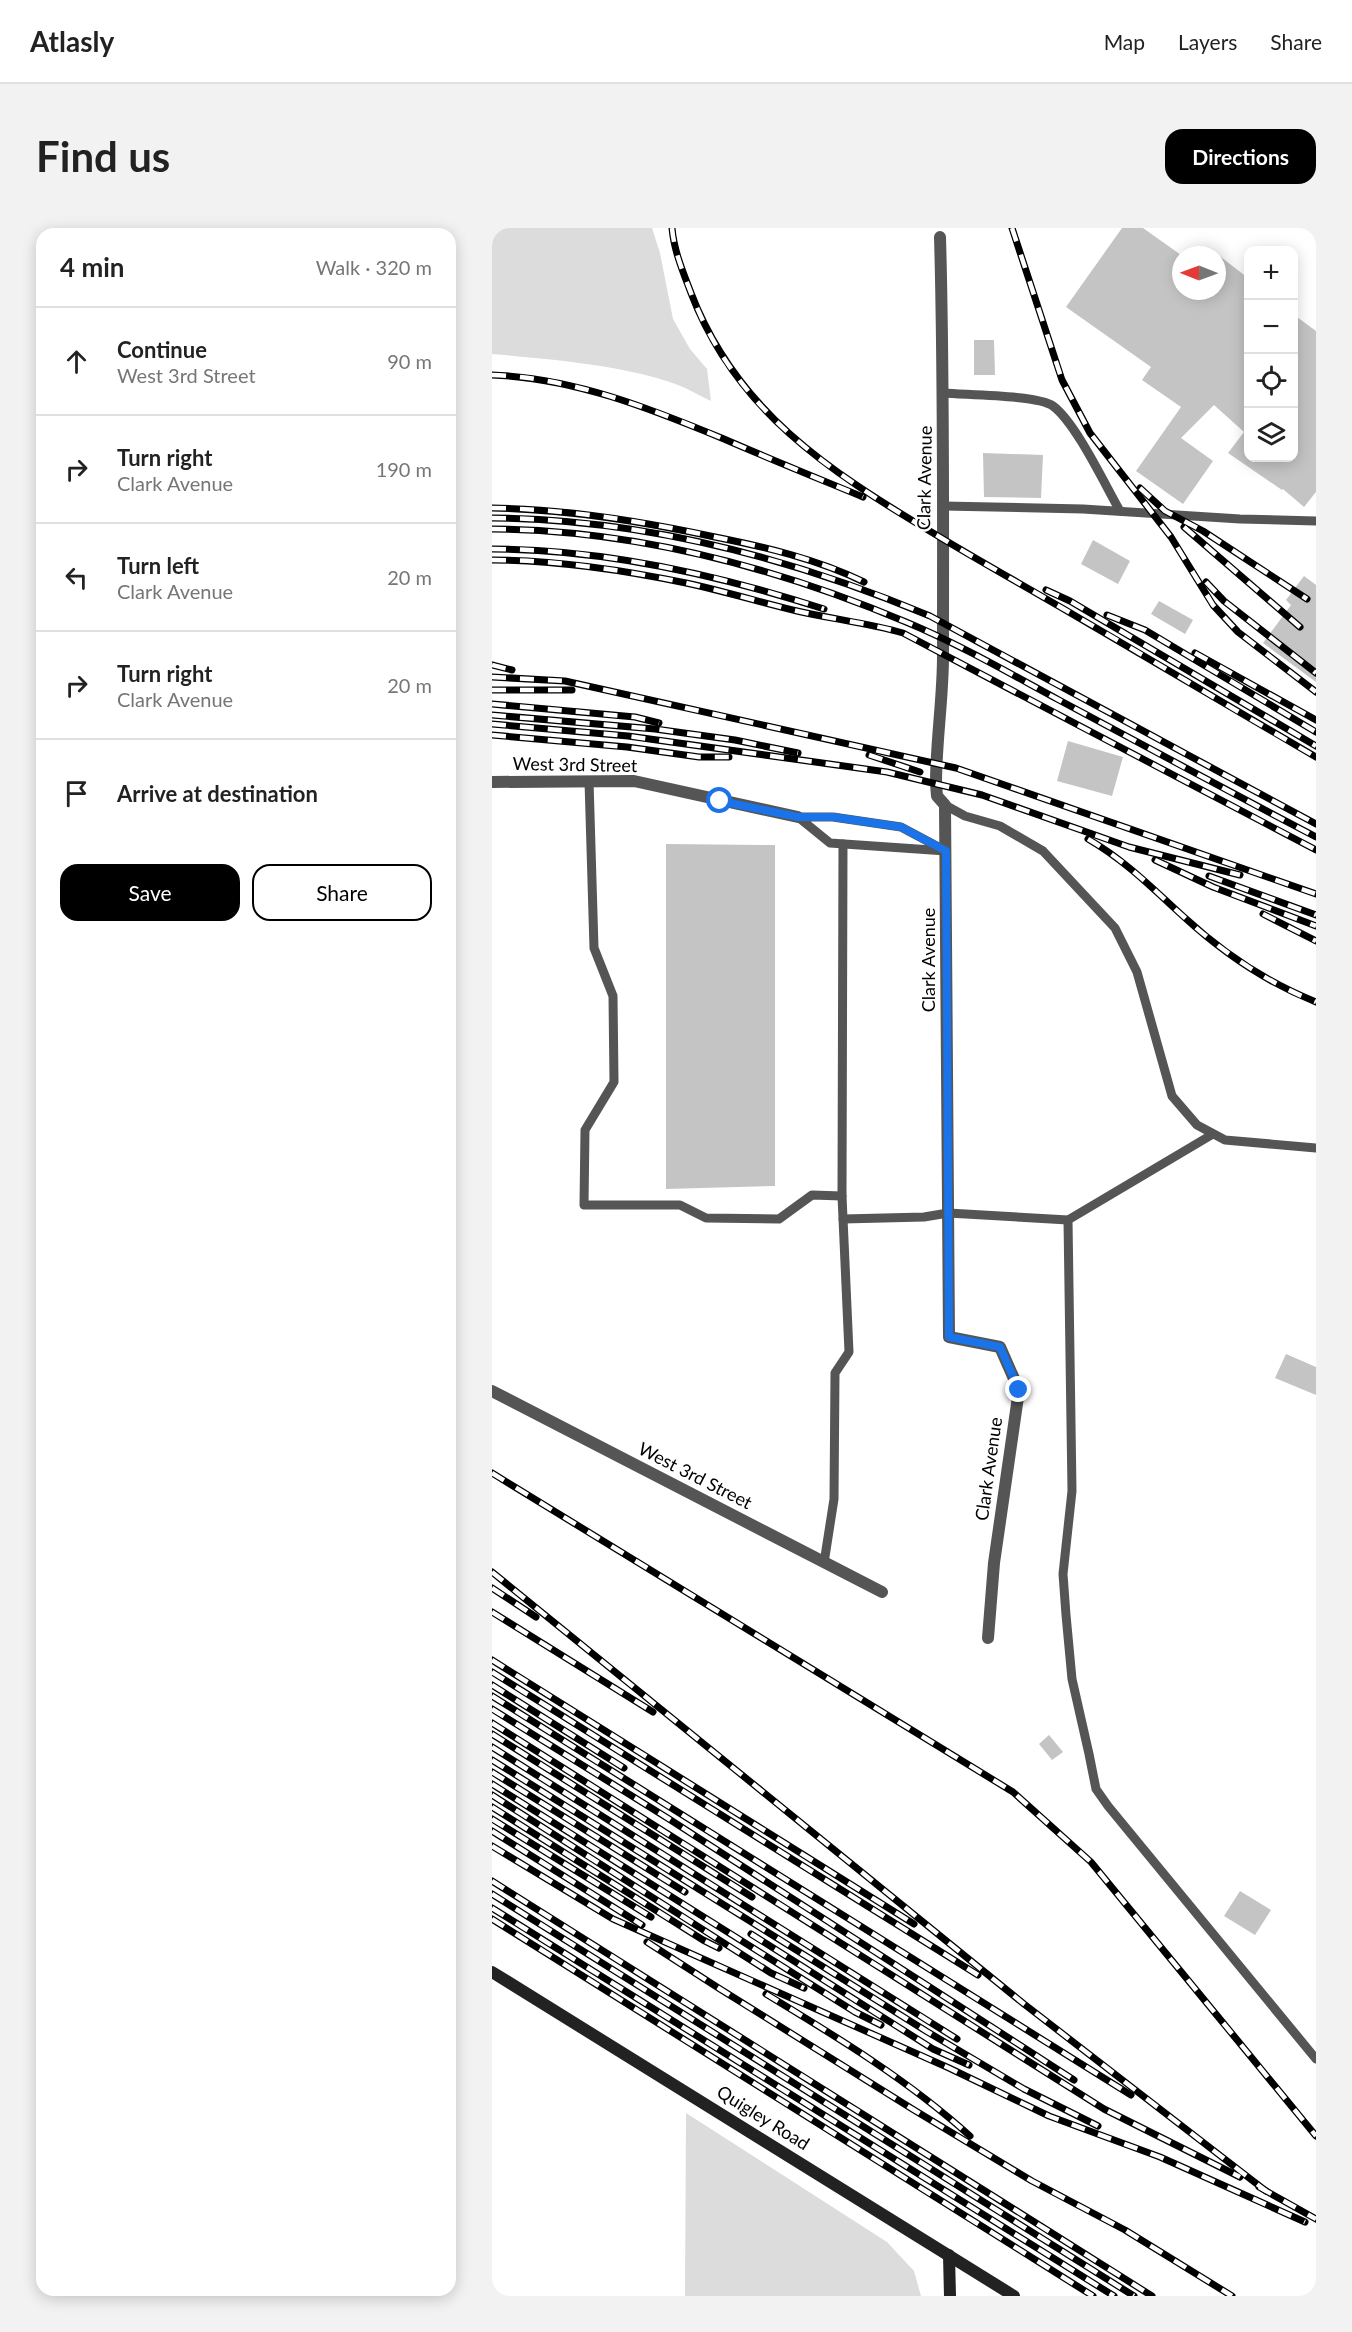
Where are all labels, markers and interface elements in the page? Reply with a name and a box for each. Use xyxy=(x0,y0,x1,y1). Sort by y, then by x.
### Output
text: Atlasly xyxy=(30,24,114,58)
text: Map xyxy=(1104,29,1145,54)
text: Layers xyxy=(1178,29,1237,54)
text: Share xyxy=(1270,29,1322,54)
button: Directions xyxy=(1165,129,1316,184)
text: Find us xyxy=(36,131,170,181)
north arrow xyxy=(1172,246,1226,300)
map controls xyxy=(1244,246,1298,462)
button: + xyxy=(1244,246,1298,300)
text: 4 min xyxy=(60,251,124,283)
text: Walk · 320 m xyxy=(316,255,432,279)
button: − xyxy=(1244,300,1298,354)
text: Continue xyxy=(117,336,207,363)
icon: ahead xyxy=(60,345,93,378)
text: 90 m xyxy=(387,349,432,373)
button: locate xyxy=(1244,354,1298,408)
text: West 3rd Street xyxy=(117,363,256,387)
button: layers xyxy=(1244,408,1298,462)
street label: Clark Avenue xyxy=(912,426,936,530)
text: Turn right xyxy=(117,444,212,471)
icon: right xyxy=(60,453,93,486)
text: 190 m xyxy=(376,457,432,481)
text: Clark Avenue xyxy=(117,471,233,495)
text: Turn left xyxy=(117,552,199,579)
icon: left xyxy=(60,561,93,594)
text: 20 m xyxy=(387,565,432,589)
text: Clark Avenue xyxy=(117,579,233,603)
text: Turn right xyxy=(117,660,212,687)
icon: right xyxy=(60,669,93,702)
text: 20 m xyxy=(387,673,432,697)
text: Clark Avenue xyxy=(117,687,233,711)
street label: West 3rd Street xyxy=(512,752,638,776)
icon: arrive xyxy=(60,777,93,810)
text: Arrive at destination xyxy=(117,780,318,807)
route start xyxy=(706,787,732,813)
button: Save xyxy=(60,864,240,921)
button: Share xyxy=(252,864,432,921)
street label: Clark Avenue xyxy=(917,908,939,1012)
route end xyxy=(1005,1376,1031,1402)
street label: Clark Avenue xyxy=(970,1416,1006,1522)
street label: West 3rd Street xyxy=(635,1437,756,1513)
street label: Quigley Road xyxy=(713,2080,814,2154)

